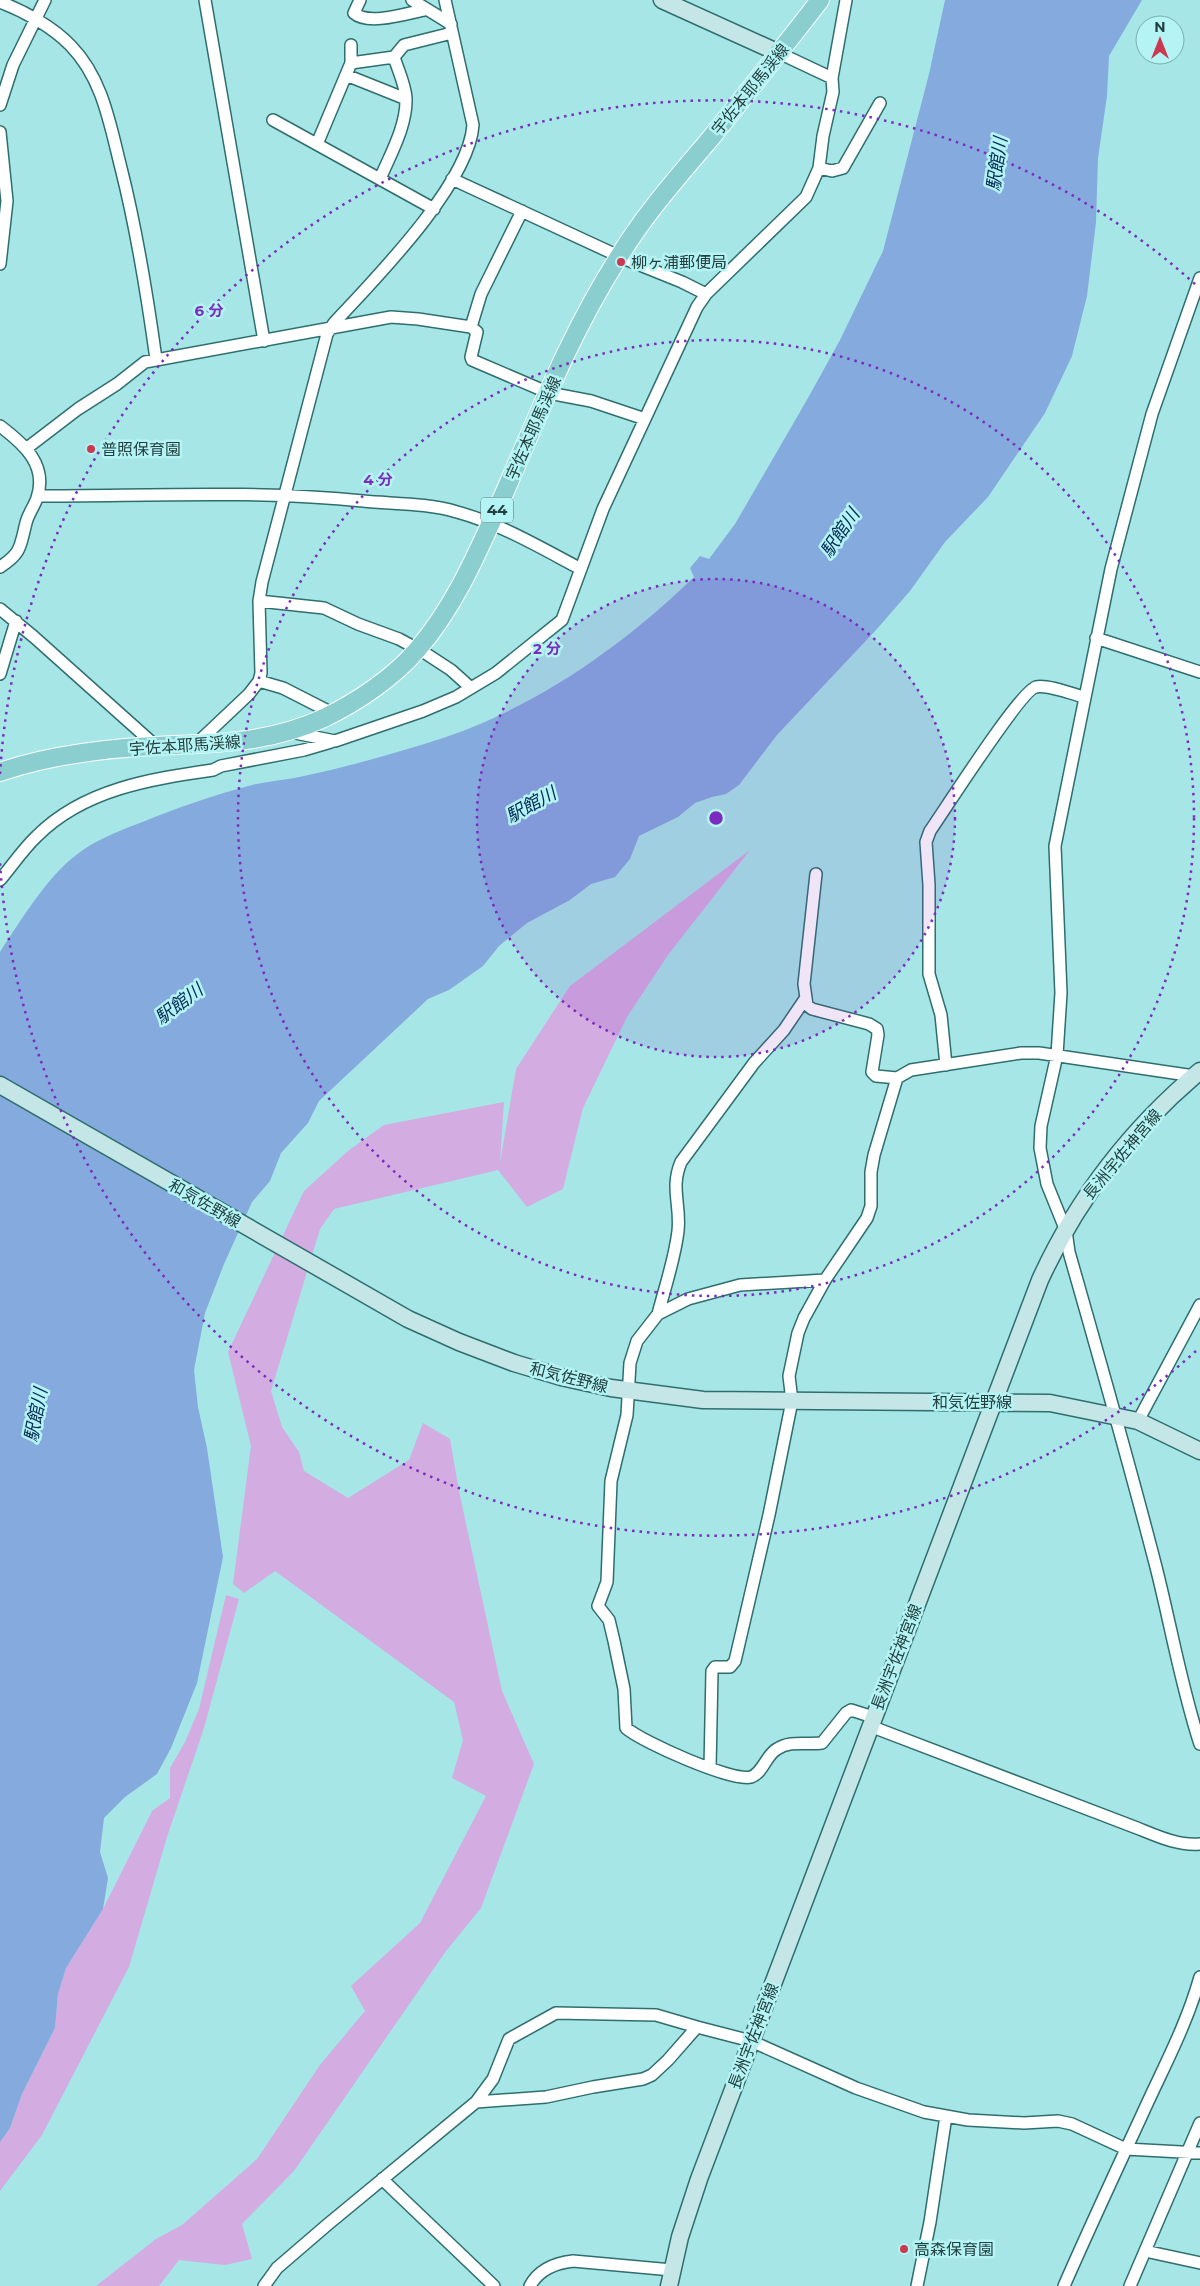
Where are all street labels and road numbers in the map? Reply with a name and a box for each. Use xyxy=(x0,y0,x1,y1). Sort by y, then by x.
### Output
street label: 宇佐本耶馬渓線 xyxy=(708,40,793,139)
street label: 宇佐本耶馬渓線 xyxy=(502,373,565,483)
road number: 44 xyxy=(481,498,513,522)
street label: 宇佐本耶馬渓線 xyxy=(129,732,242,759)
street label: 長洲宇佐神宮線 xyxy=(1079,1105,1166,1203)
street label: 和気佐野線 xyxy=(165,1175,244,1232)
street label: 和気佐野線 xyxy=(528,1359,610,1396)
street label: 和気佐野線 xyxy=(932,1393,1012,1412)
street label: 長洲宇佐神宮線 xyxy=(868,1601,925,1713)
street label: 長洲宇佐神宮線 xyxy=(725,1980,782,2092)

